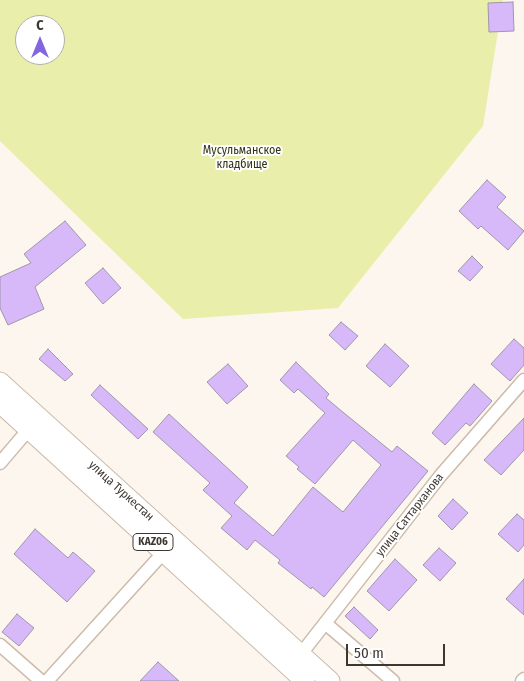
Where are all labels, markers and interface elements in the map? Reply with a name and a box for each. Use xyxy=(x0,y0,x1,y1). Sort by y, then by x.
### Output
north arrow xyxy=(15,15,65,65)
text: С xyxy=(36,17,44,34)
park label: Мусульманское кладбище xyxy=(203,144,281,172)
street label: улица Туркестан xyxy=(85,458,157,524)
street label: улица Саттарханова xyxy=(373,471,447,559)
road number: KАZ06 xyxy=(133,534,173,550)
scale bar xyxy=(349,634,448,666)
text: 50 m xyxy=(354,644,384,662)

